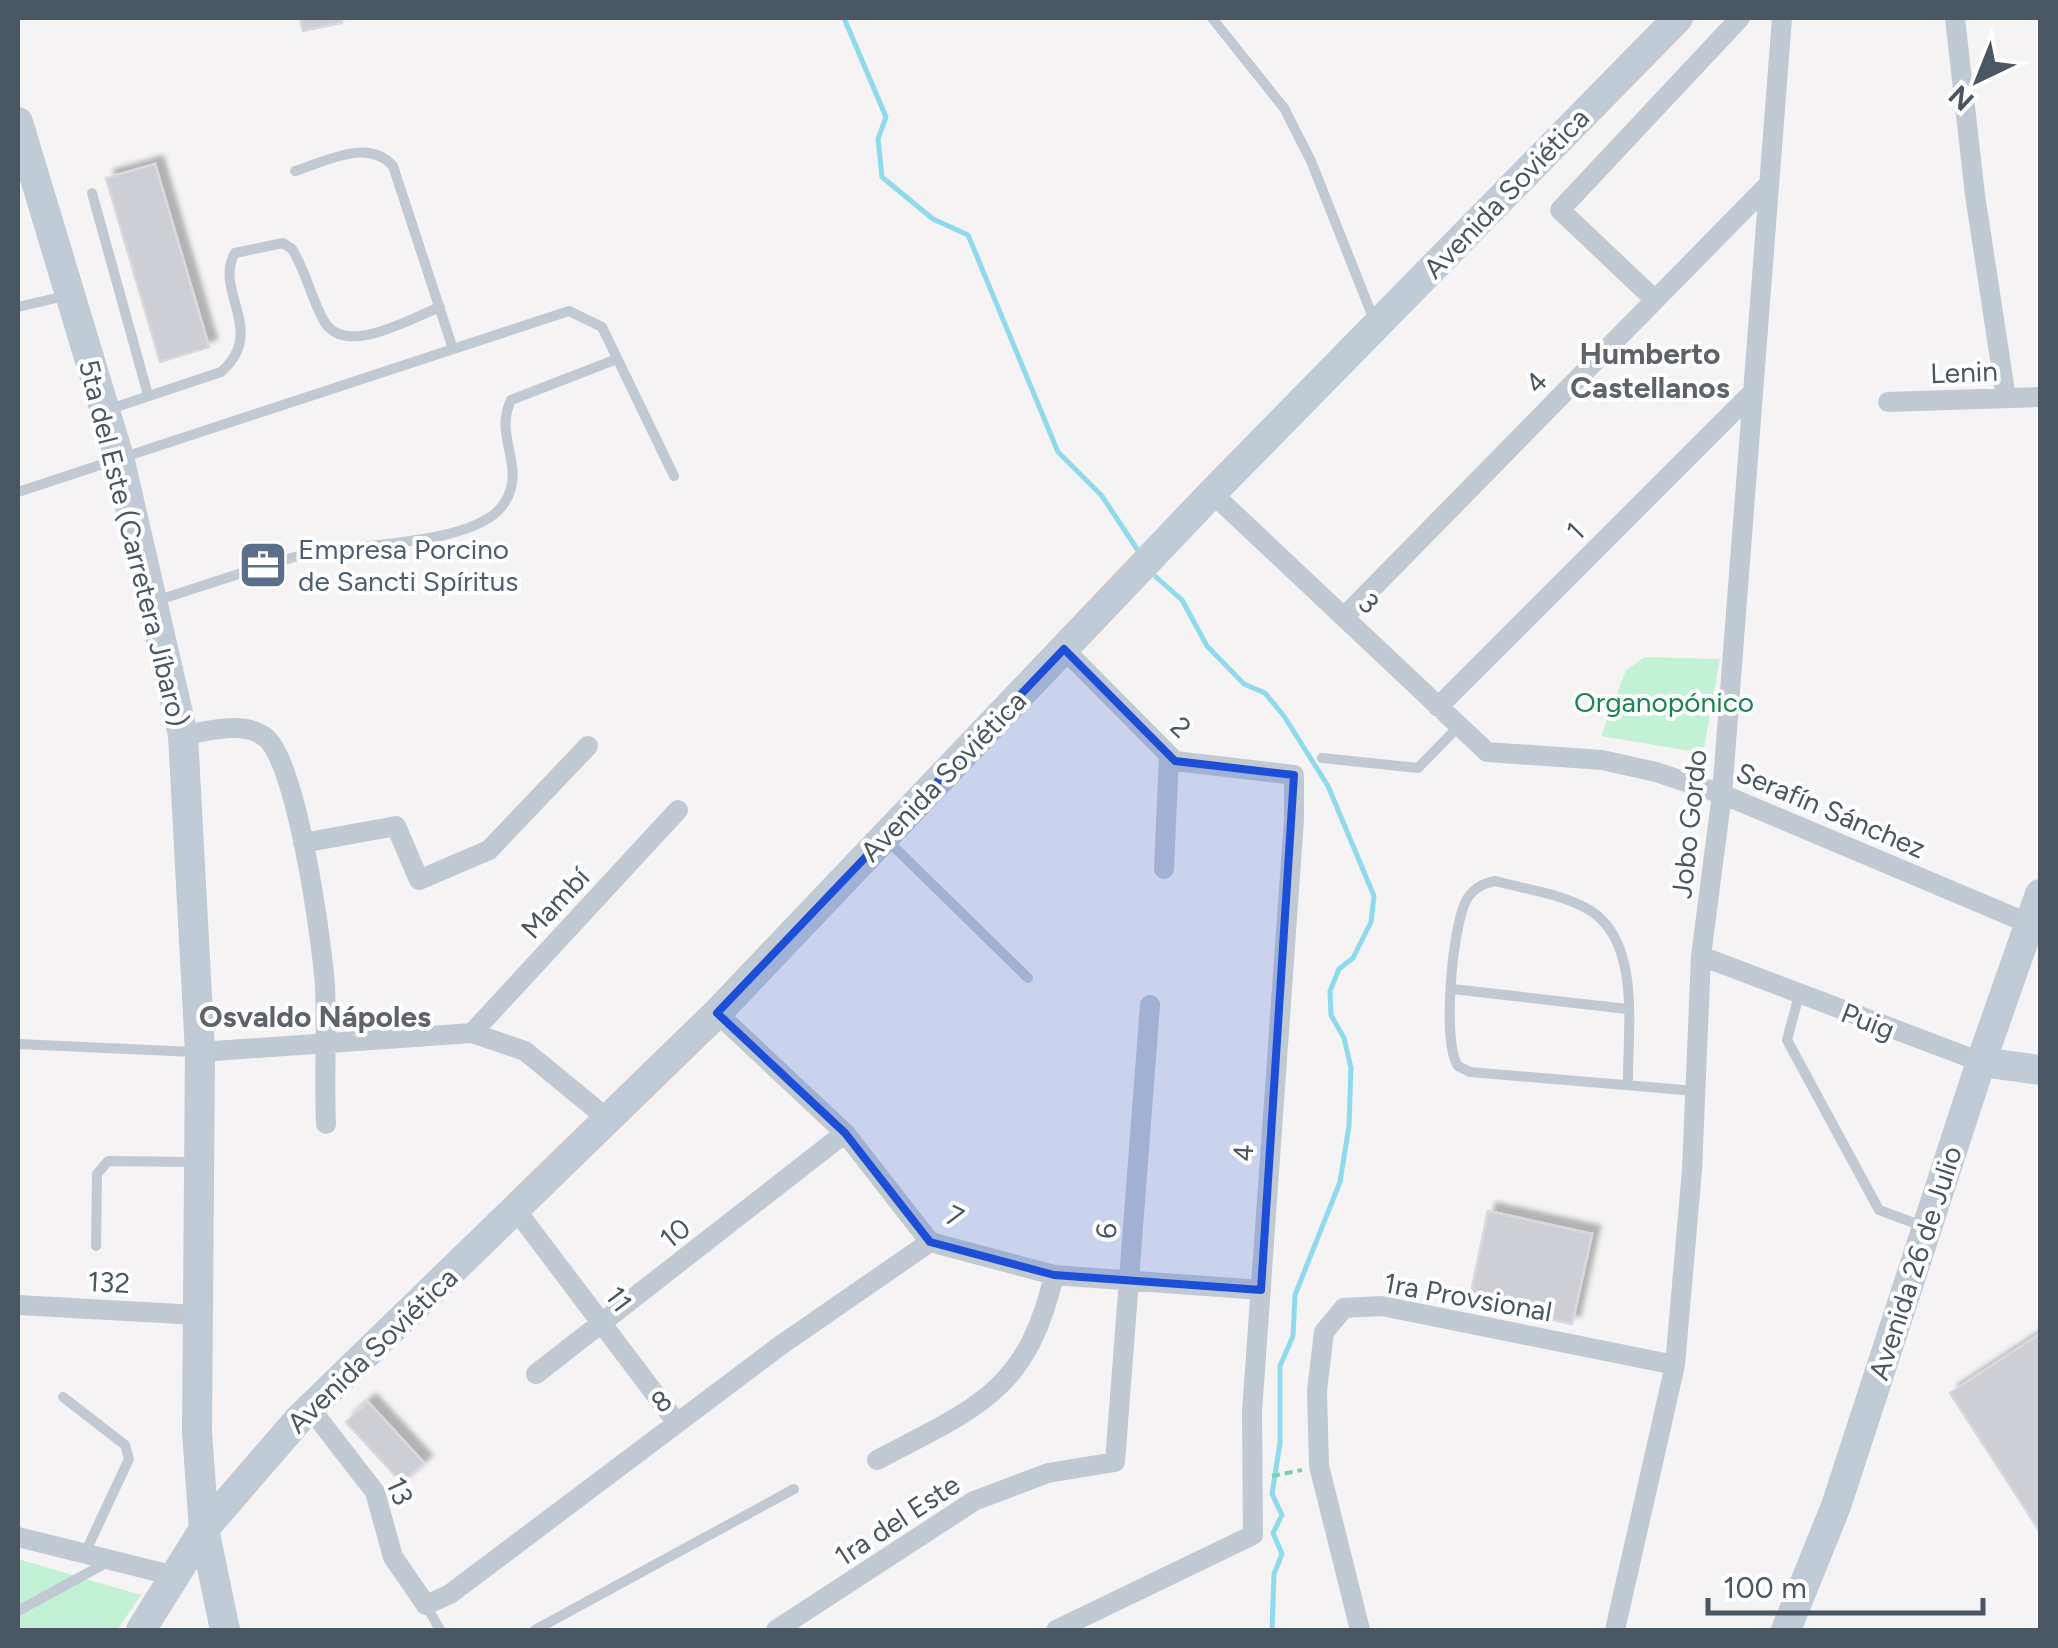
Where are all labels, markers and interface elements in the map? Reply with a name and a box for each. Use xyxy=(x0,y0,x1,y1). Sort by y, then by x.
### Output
north arrow xyxy=(1928,30,2028,130)
text: N xyxy=(1941,78,1980,118)
street label: Avenida Soviética xyxy=(1416,101,1596,285)
district label: Humberto Castellanos xyxy=(1570,335,1730,406)
street label: Lenin xyxy=(1930,354,1998,390)
street label: 5ta del Este (Carretera Jíbaro) xyxy=(72,356,196,730)
street label: 4 xyxy=(1518,364,1554,400)
street label: 1 xyxy=(1559,515,1591,547)
place label: Empresa Porcino de Sancti Spíritus xyxy=(298,532,518,598)
office icon: Empresa Porcino de Sancti Spíritus xyxy=(237,539,289,591)
street label: 3 xyxy=(1352,585,1386,621)
street label: Avenida Soviética xyxy=(853,684,1033,868)
park label: Organopónico xyxy=(1574,685,1754,719)
street label: 2 xyxy=(1164,709,1198,745)
street label: Jobo Gordo xyxy=(1664,748,1714,900)
street label: Serafín Sánchez xyxy=(1731,755,1931,865)
street label: Mambí xyxy=(514,859,597,946)
street label: Puig xyxy=(1836,995,1900,1047)
district label: Osvaldo Nápoles xyxy=(199,998,431,1035)
street label: Avenida 26 de Julio xyxy=(1861,1142,1969,1384)
street label: 4 xyxy=(1225,1143,1261,1163)
street label: 7 xyxy=(941,1197,969,1235)
street label: 10 xyxy=(653,1211,697,1255)
street label: 6 xyxy=(1088,1222,1124,1240)
street label: Avenida Soviética xyxy=(280,1260,464,1440)
street label: 132 xyxy=(87,1264,131,1300)
street label: 1ra Provsional xyxy=(1381,1265,1555,1329)
street label: 11 xyxy=(598,1280,640,1318)
street label: 8 xyxy=(644,1382,678,1420)
street label: 1ra del Este xyxy=(828,1467,966,1573)
street label: 13 xyxy=(379,1472,421,1510)
scale bar xyxy=(1708,1553,1983,1615)
text: 100 m xyxy=(1723,1569,1807,1606)

